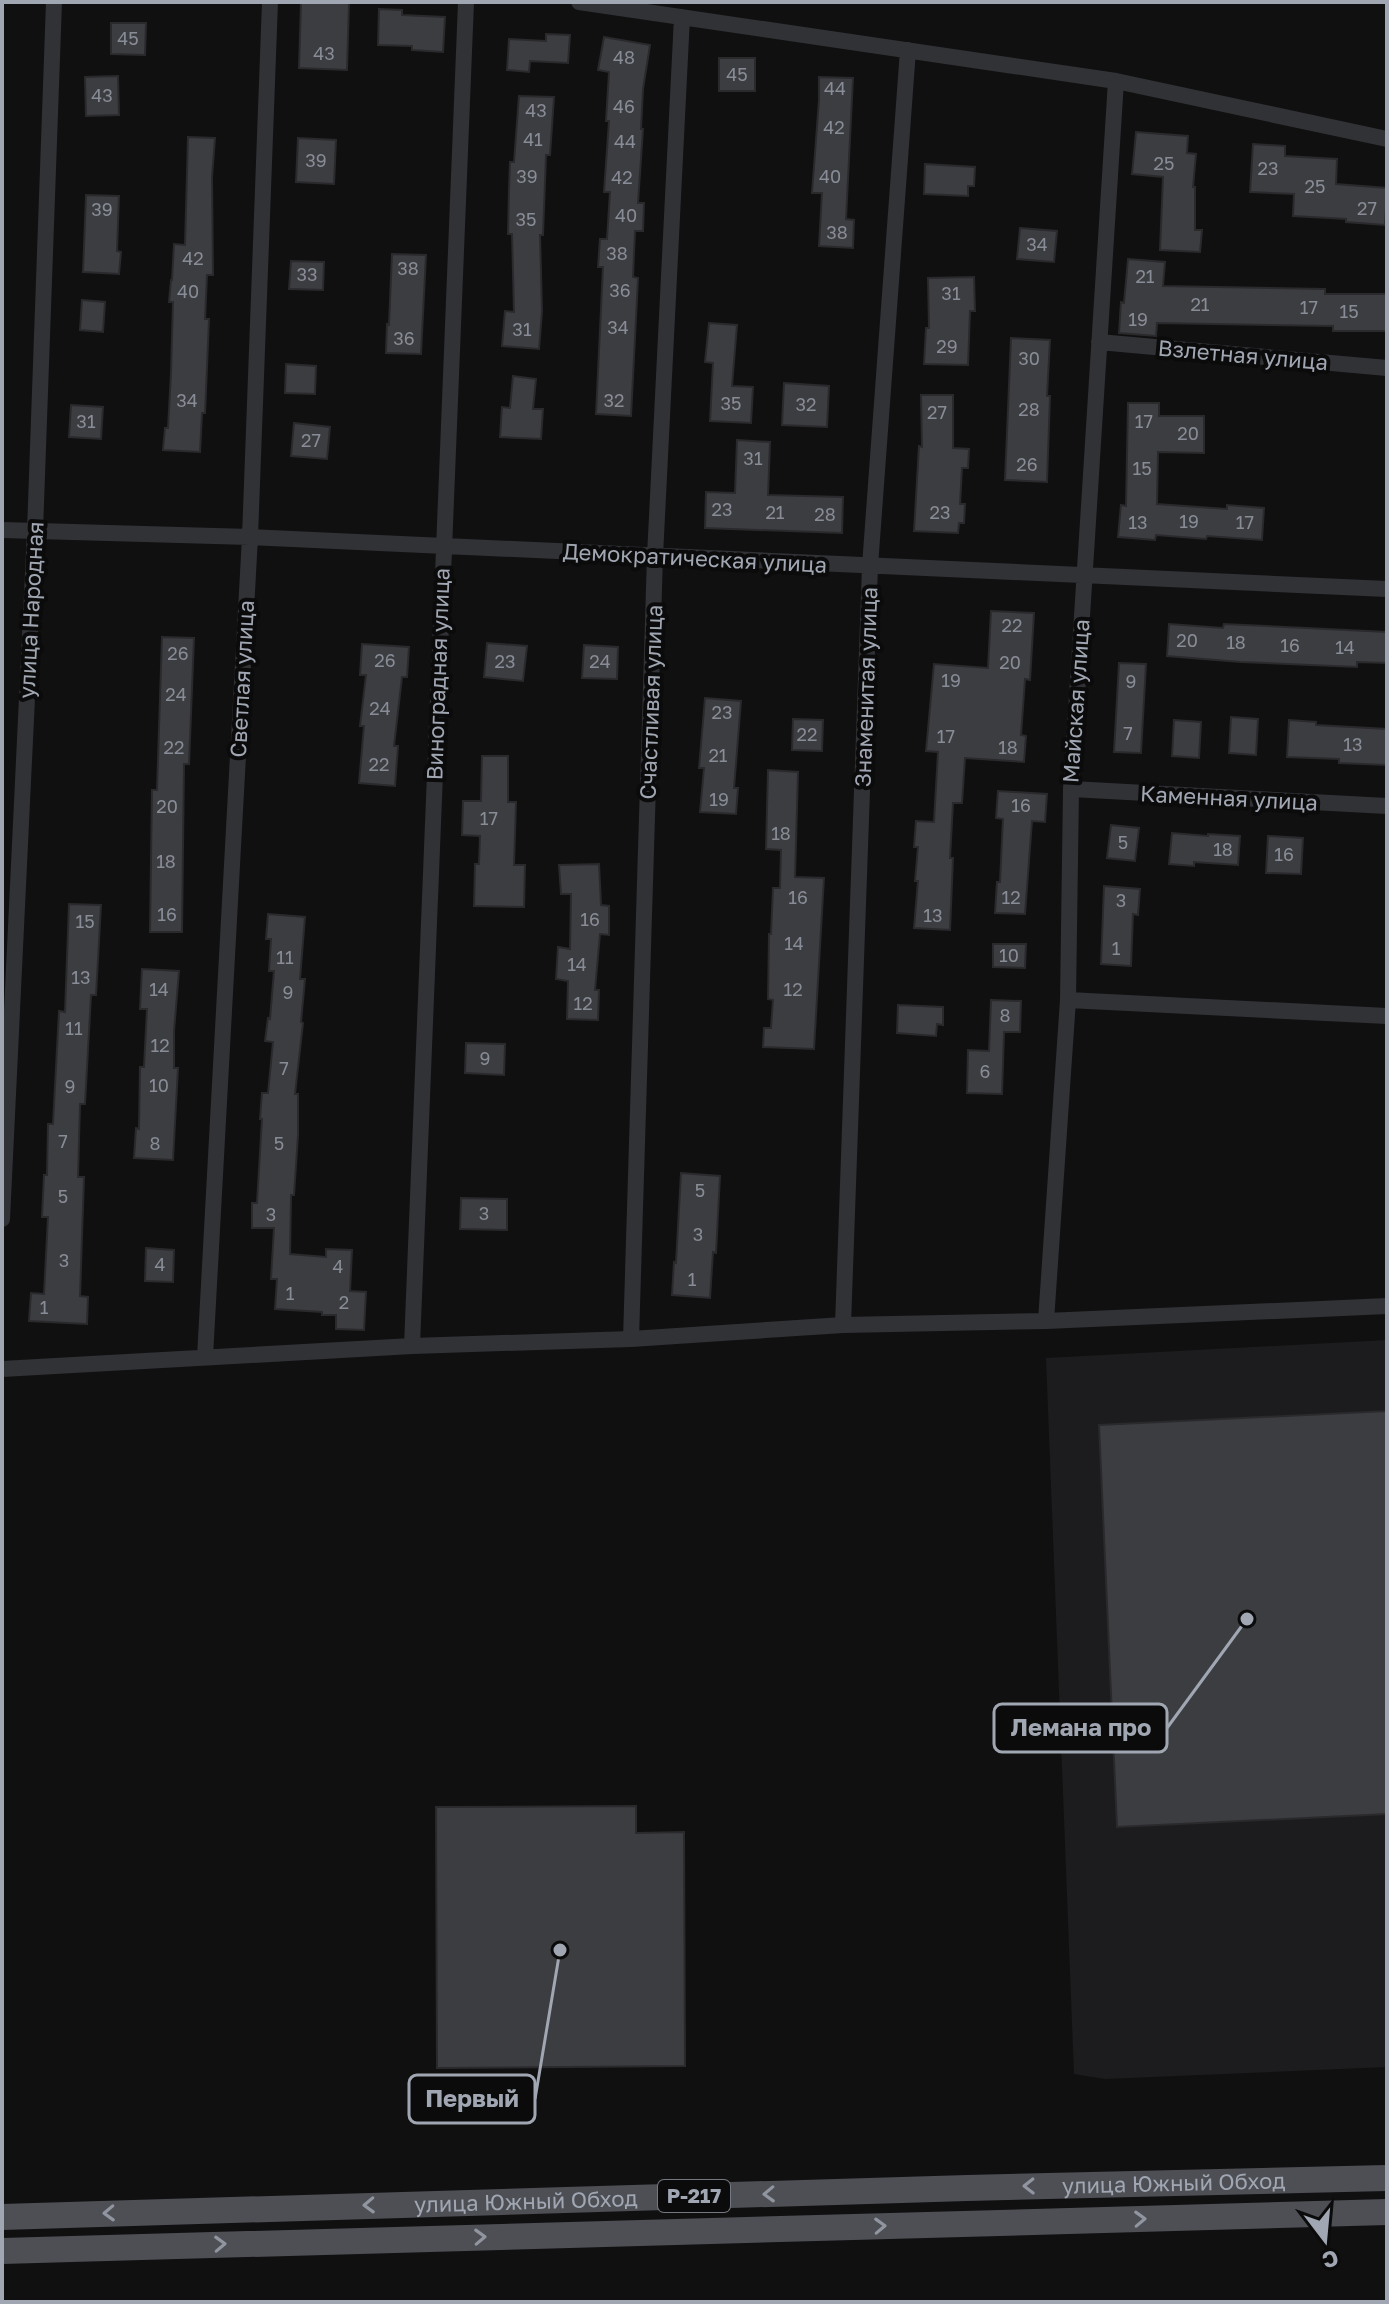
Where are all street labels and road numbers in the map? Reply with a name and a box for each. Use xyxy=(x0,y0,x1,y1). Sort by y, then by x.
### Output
street label: Взлетная улица xyxy=(1157,334,1329,375)
street label: улица Народная xyxy=(12,521,49,699)
street label: Демократическая улица xyxy=(562,537,828,578)
street label: Виноградная улица xyxy=(420,567,455,781)
street label: Знаменитая улица xyxy=(849,586,882,788)
street label: Светлая улица xyxy=(224,600,259,758)
street label: Счастливая улица xyxy=(634,604,667,800)
street label: Майская улица xyxy=(1056,618,1095,784)
street label: Каменная улица xyxy=(1139,779,1319,816)
street label: улица Южный Обход xyxy=(1061,2166,1286,2199)
road number: Р-217 xyxy=(658,2180,730,2212)
street label: улица Южный Обход xyxy=(414,2184,638,2218)

